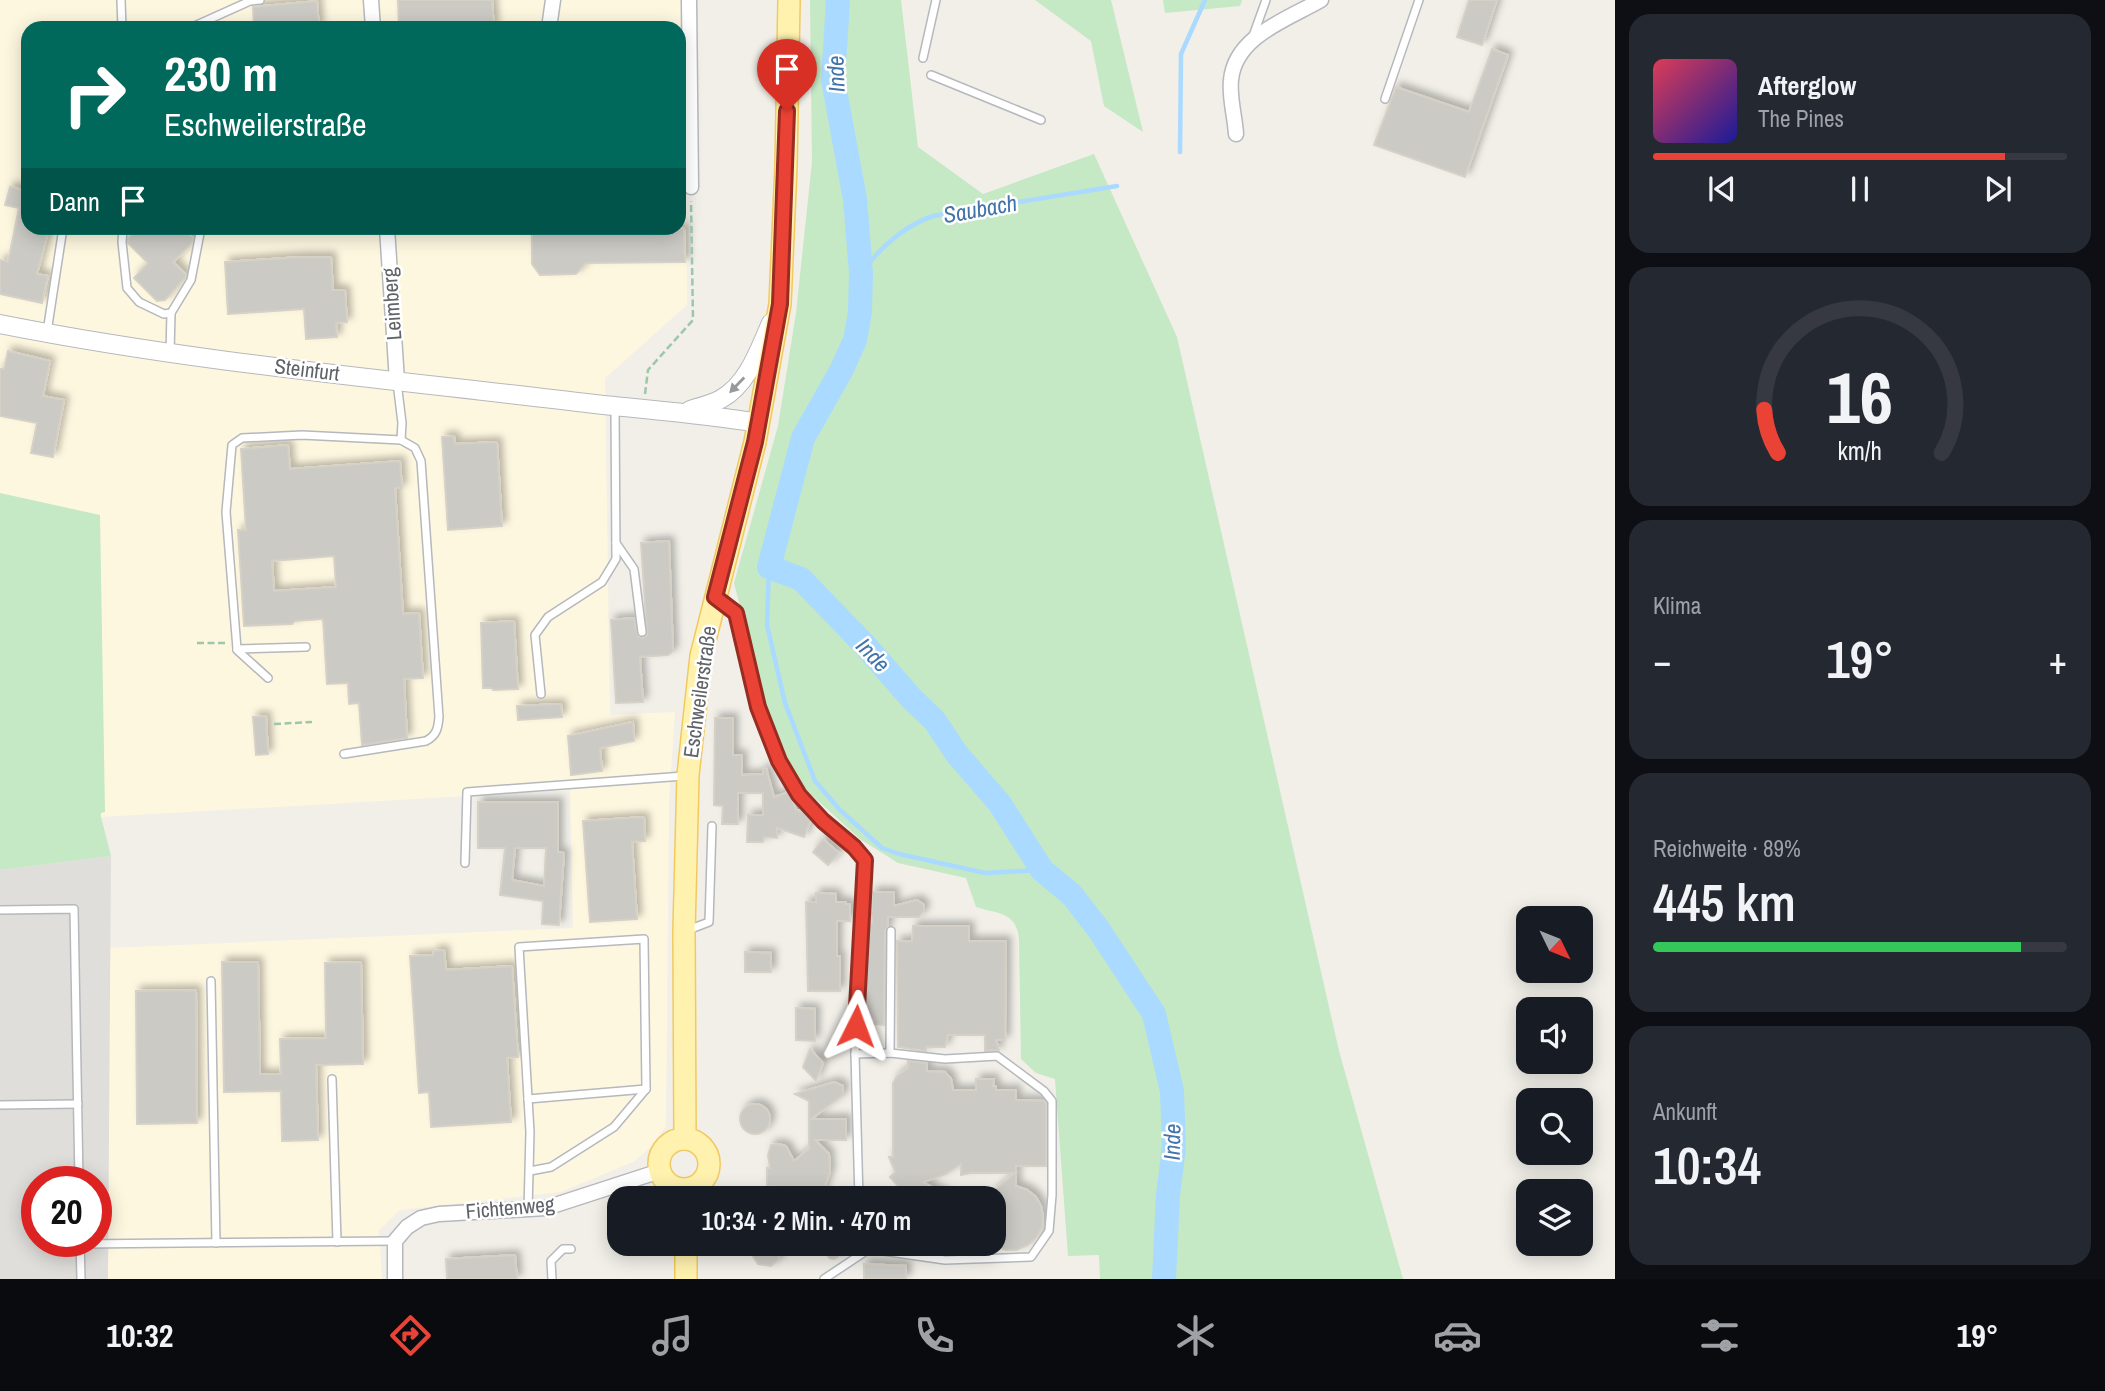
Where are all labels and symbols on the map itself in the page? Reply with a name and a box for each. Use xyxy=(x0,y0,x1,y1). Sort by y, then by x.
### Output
pin xyxy=(757,39,817,111)
water label: Inde xyxy=(819,55,852,93)
water label: Saubach xyxy=(941,187,1019,230)
street label: Leimberg xyxy=(374,266,409,341)
street label: Steinfurt xyxy=(273,351,341,388)
one-way arrow xyxy=(729,376,745,393)
street label: Eschweilerstraße xyxy=(676,624,723,760)
water label: Inde xyxy=(849,631,897,679)
north arrow xyxy=(1516,906,1592,984)
position arrow xyxy=(819,989,893,1063)
water label: Inde xyxy=(1156,1123,1187,1161)
speed limit sign: 20 xyxy=(21,1166,112,1257)
street label: Fichtenweg xyxy=(464,1189,556,1226)

